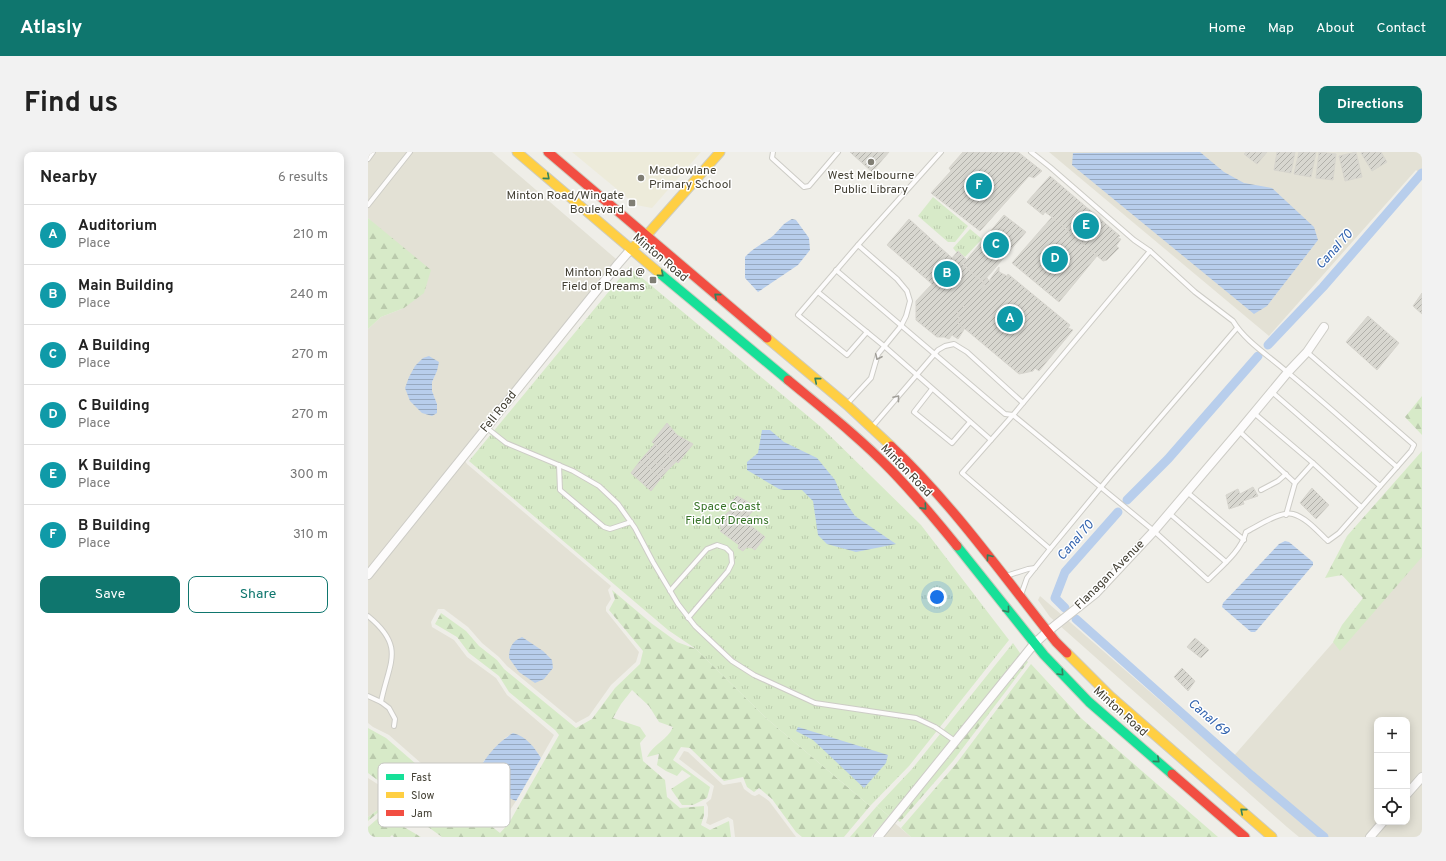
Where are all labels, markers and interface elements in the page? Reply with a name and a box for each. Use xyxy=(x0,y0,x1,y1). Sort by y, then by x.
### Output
text: Atlasly xyxy=(20,16,82,40)
text: Home xyxy=(1209,20,1246,37)
text: Map xyxy=(1268,20,1294,37)
text: About xyxy=(1316,20,1355,37)
text: Contact xyxy=(1377,20,1426,37)
text: Find us xyxy=(24,86,118,122)
button: Directions xyxy=(1319,86,1422,123)
marker: West Melbourne Public Library xyxy=(866,157,876,167)
place label: Meadowlane Primary School xyxy=(649,163,732,193)
text: Nearby xyxy=(40,167,97,189)
place label: West Melbourne Public Library xyxy=(828,168,914,198)
text: 6 results xyxy=(278,170,328,186)
pin: F xyxy=(966,171,992,201)
one-way arrow xyxy=(542,173,550,180)
marker: Meadowlane Primary School xyxy=(636,173,646,183)
place label: Minton Road/Wingate Boulevard xyxy=(507,188,624,218)
marker: Minton Road/Wingate Boulevard xyxy=(627,198,637,208)
pin: E xyxy=(1073,211,1099,241)
text: Auditorium xyxy=(78,217,157,236)
text: A xyxy=(48,227,58,243)
text: 210 m xyxy=(293,227,328,243)
water label: Canal 70 xyxy=(1313,227,1357,273)
street label: Minton Road xyxy=(629,230,691,286)
pin: C xyxy=(983,230,1009,260)
text: Place xyxy=(78,236,110,252)
pin: D xyxy=(1042,244,1068,274)
pin: B xyxy=(934,259,960,289)
place label: Minton Road @ Field of Dreams xyxy=(561,265,645,295)
one-way arrow xyxy=(657,270,664,277)
marker: Minton Road @ Field of Dreams xyxy=(648,275,658,285)
text: Main Building xyxy=(78,277,174,296)
text: B xyxy=(49,287,57,303)
text: 240 m xyxy=(290,287,328,303)
one-way arrow xyxy=(714,294,722,301)
text: Place xyxy=(78,296,110,312)
pin: A xyxy=(997,304,1023,334)
text: A Building xyxy=(78,337,150,356)
text: C xyxy=(49,347,57,363)
text: 270 m xyxy=(291,347,328,363)
one-way arrow xyxy=(875,353,883,360)
text: Place xyxy=(78,356,110,372)
one-way arrow xyxy=(814,377,821,384)
street label: Fell Road xyxy=(477,388,521,436)
one-way arrow xyxy=(892,396,899,403)
text: C Building xyxy=(78,397,150,416)
text: D xyxy=(48,407,58,423)
text: 270 m xyxy=(291,407,328,423)
text: Place xyxy=(78,416,110,432)
street label: Minton Road xyxy=(877,441,935,501)
text: K Building xyxy=(78,457,151,476)
text: E xyxy=(49,467,57,483)
text: 300 m xyxy=(290,467,328,483)
text: Place xyxy=(78,476,110,492)
park label: Space Coast Field of Dreams xyxy=(685,499,769,529)
one-way arrow xyxy=(919,502,927,510)
text: B Building xyxy=(78,517,150,536)
water label: Canal 70 xyxy=(1054,517,1098,564)
text: F xyxy=(49,527,57,543)
text: 310 m xyxy=(293,527,328,543)
text: Place xyxy=(78,536,110,552)
street label: Flanagan Avenue xyxy=(1072,537,1148,613)
one-way arrow xyxy=(986,555,993,562)
button: Save xyxy=(40,576,180,613)
button: Share xyxy=(188,576,328,613)
your location xyxy=(927,587,947,607)
one-way arrow xyxy=(1002,605,1009,612)
one-way arrow xyxy=(1056,668,1064,676)
street label: Minton Road xyxy=(1089,683,1151,741)
water label: Canal 69 xyxy=(1184,696,1232,741)
map controls xyxy=(1374,717,1410,825)
button: + xyxy=(1374,717,1410,753)
button: − xyxy=(1374,753,1410,789)
one-way arrow xyxy=(1152,756,1160,763)
legend xyxy=(378,763,510,827)
text: Fast xyxy=(411,771,431,785)
text: Slow xyxy=(411,789,434,803)
button: locate xyxy=(1374,789,1410,825)
text: Jam xyxy=(411,807,432,821)
one-way arrow xyxy=(1240,809,1248,816)

